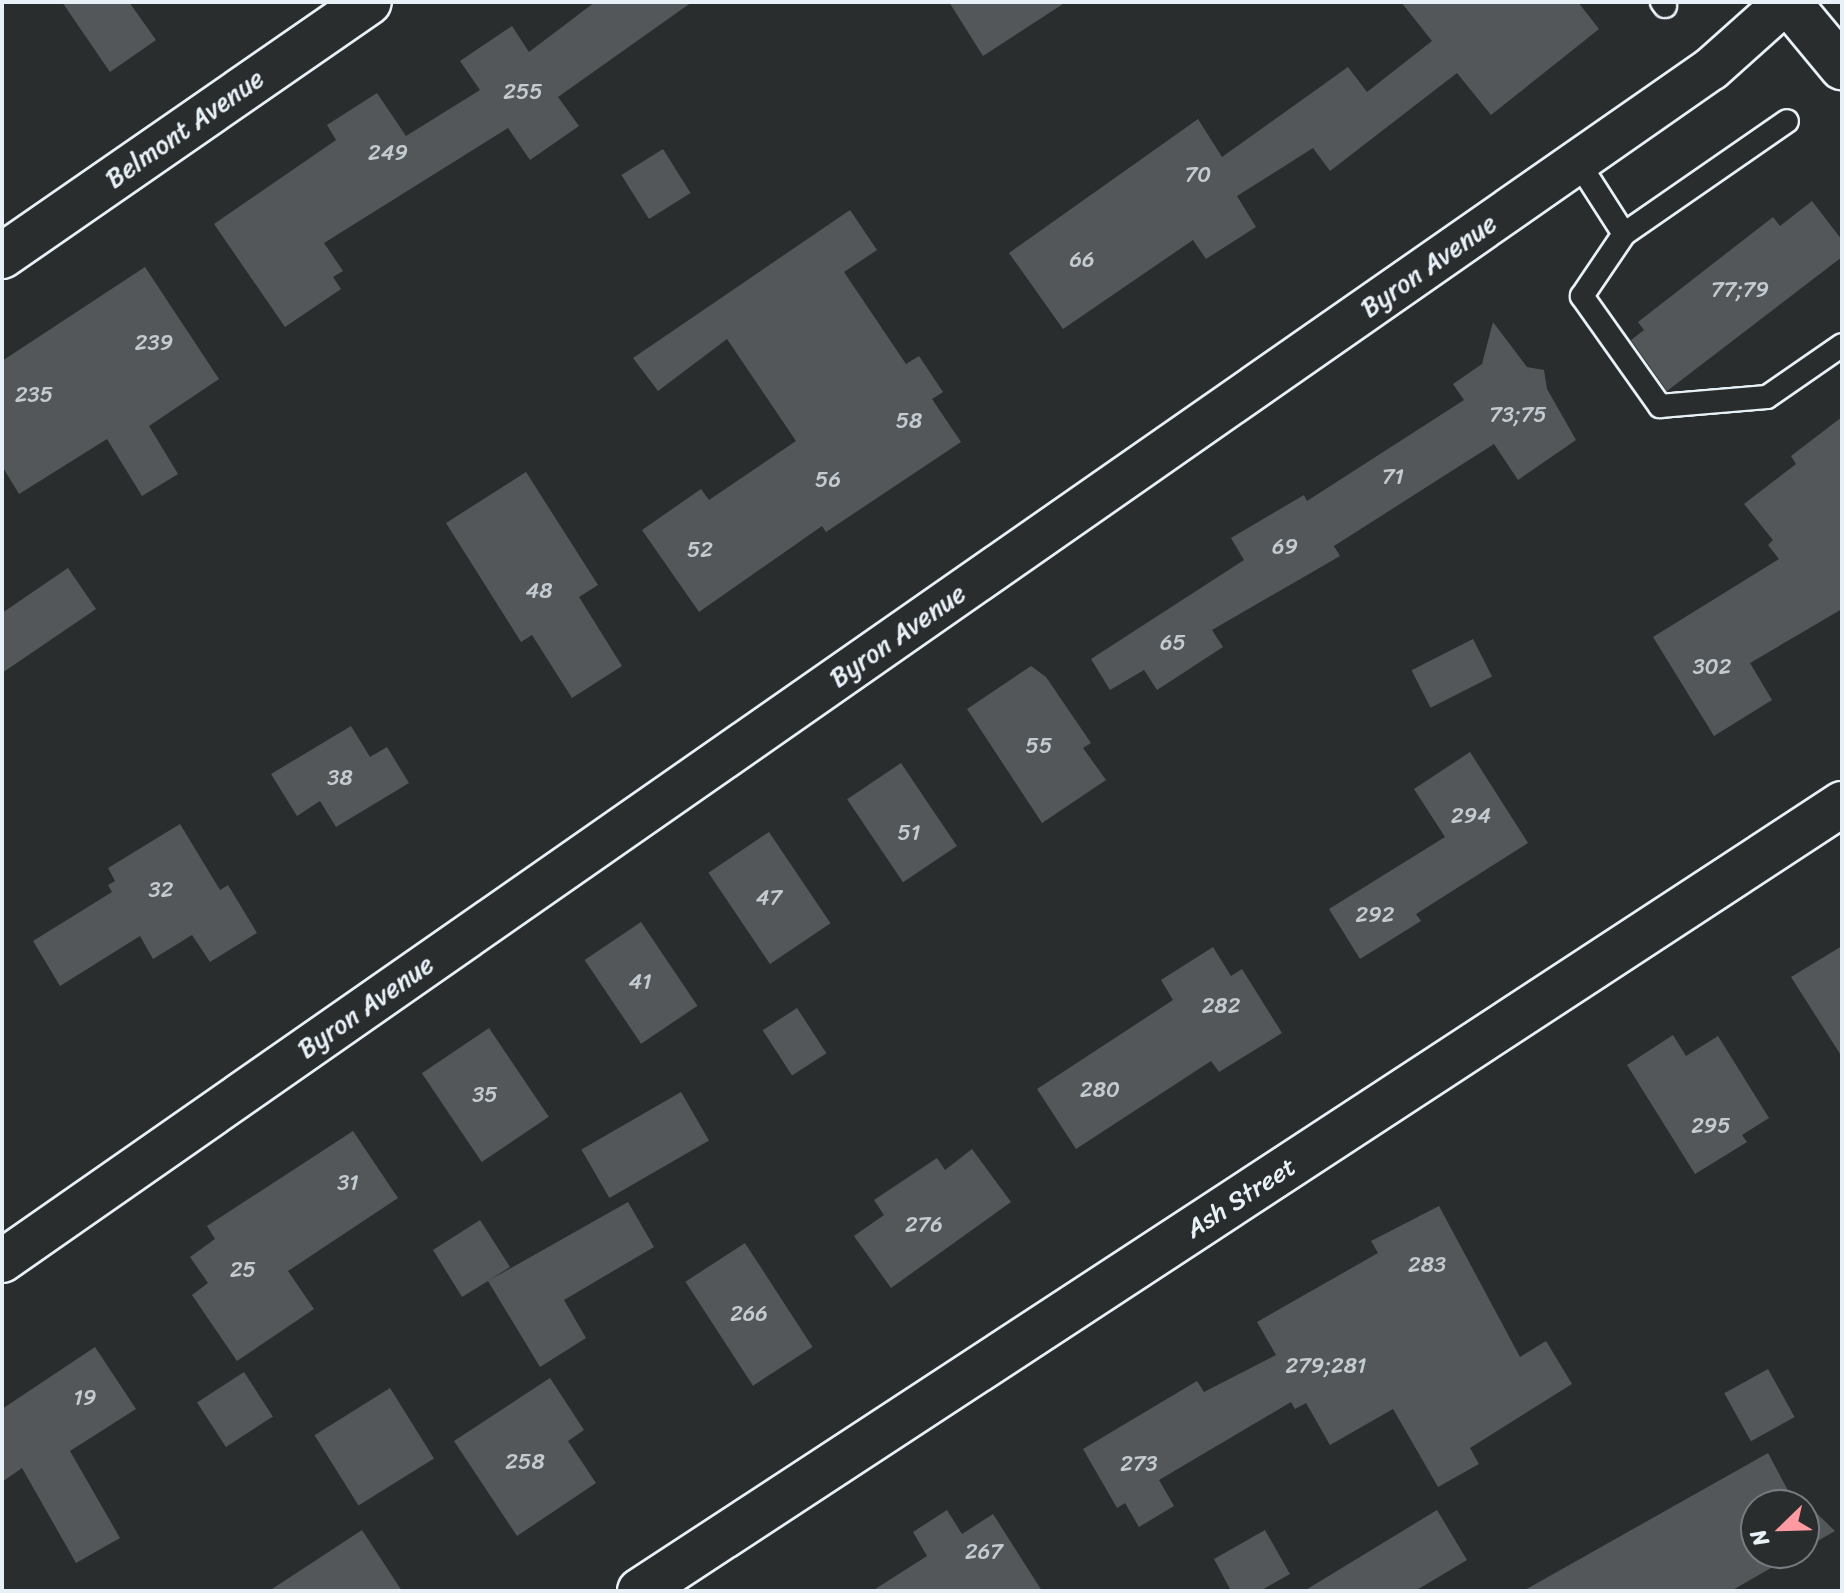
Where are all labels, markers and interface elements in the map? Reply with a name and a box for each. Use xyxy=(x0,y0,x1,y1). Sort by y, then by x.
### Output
street label: Belmont Avenue xyxy=(100,63,270,195)
house number: 255 xyxy=(503,79,543,105)
house number: 249 xyxy=(368,140,408,166)
house number: 70 xyxy=(1185,162,1211,188)
street label: Byron Avenue xyxy=(1355,208,1503,324)
house number: 66 xyxy=(1070,247,1094,273)
house number: 77;79 xyxy=(1711,277,1769,303)
house number: 239 xyxy=(135,330,173,356)
house number: 235 xyxy=(15,382,53,408)
house number: 73;75 xyxy=(1489,402,1547,428)
house number: 58 xyxy=(896,408,922,434)
house number: 71 xyxy=(1382,464,1404,490)
house number: 56 xyxy=(815,467,841,493)
house number: 69 xyxy=(1272,534,1298,560)
house number: 52 xyxy=(687,537,713,563)
house number: 48 xyxy=(525,578,553,604)
street label: Byron Avenue xyxy=(824,578,972,694)
house number: 65 xyxy=(1160,630,1186,656)
house number: 302 xyxy=(1693,654,1731,680)
house number: 55 xyxy=(1026,733,1052,759)
house number: 38 xyxy=(327,765,353,791)
house number: 294 xyxy=(1451,803,1491,829)
house number: 51 xyxy=(898,820,920,846)
house number: 32 xyxy=(149,877,173,903)
house number: 47 xyxy=(756,885,782,911)
house number: 292 xyxy=(1356,902,1394,928)
street label: Byron Avenue xyxy=(292,949,440,1065)
house number: 41 xyxy=(628,969,652,995)
house number: 282 xyxy=(1202,993,1240,1019)
house number: 280 xyxy=(1080,1077,1120,1103)
house number: 35 xyxy=(472,1082,498,1108)
house number: 295 xyxy=(1691,1113,1731,1139)
street label: Ash Street xyxy=(1180,1151,1302,1245)
house number: 31 xyxy=(337,1170,359,1196)
house number: 276 xyxy=(905,1212,943,1238)
house number: 283 xyxy=(1408,1252,1446,1278)
house number: 25 xyxy=(230,1257,256,1283)
house number: 266 xyxy=(730,1301,768,1327)
house number: 279;281 xyxy=(1286,1353,1366,1379)
house number: 19 xyxy=(74,1385,96,1411)
house number: 258 xyxy=(505,1449,545,1475)
house number: 273 xyxy=(1120,1451,1158,1477)
north arrow xyxy=(1740,1489,1820,1569)
text: N xyxy=(1738,1523,1780,1552)
house number: 267 xyxy=(965,1539,1003,1565)

